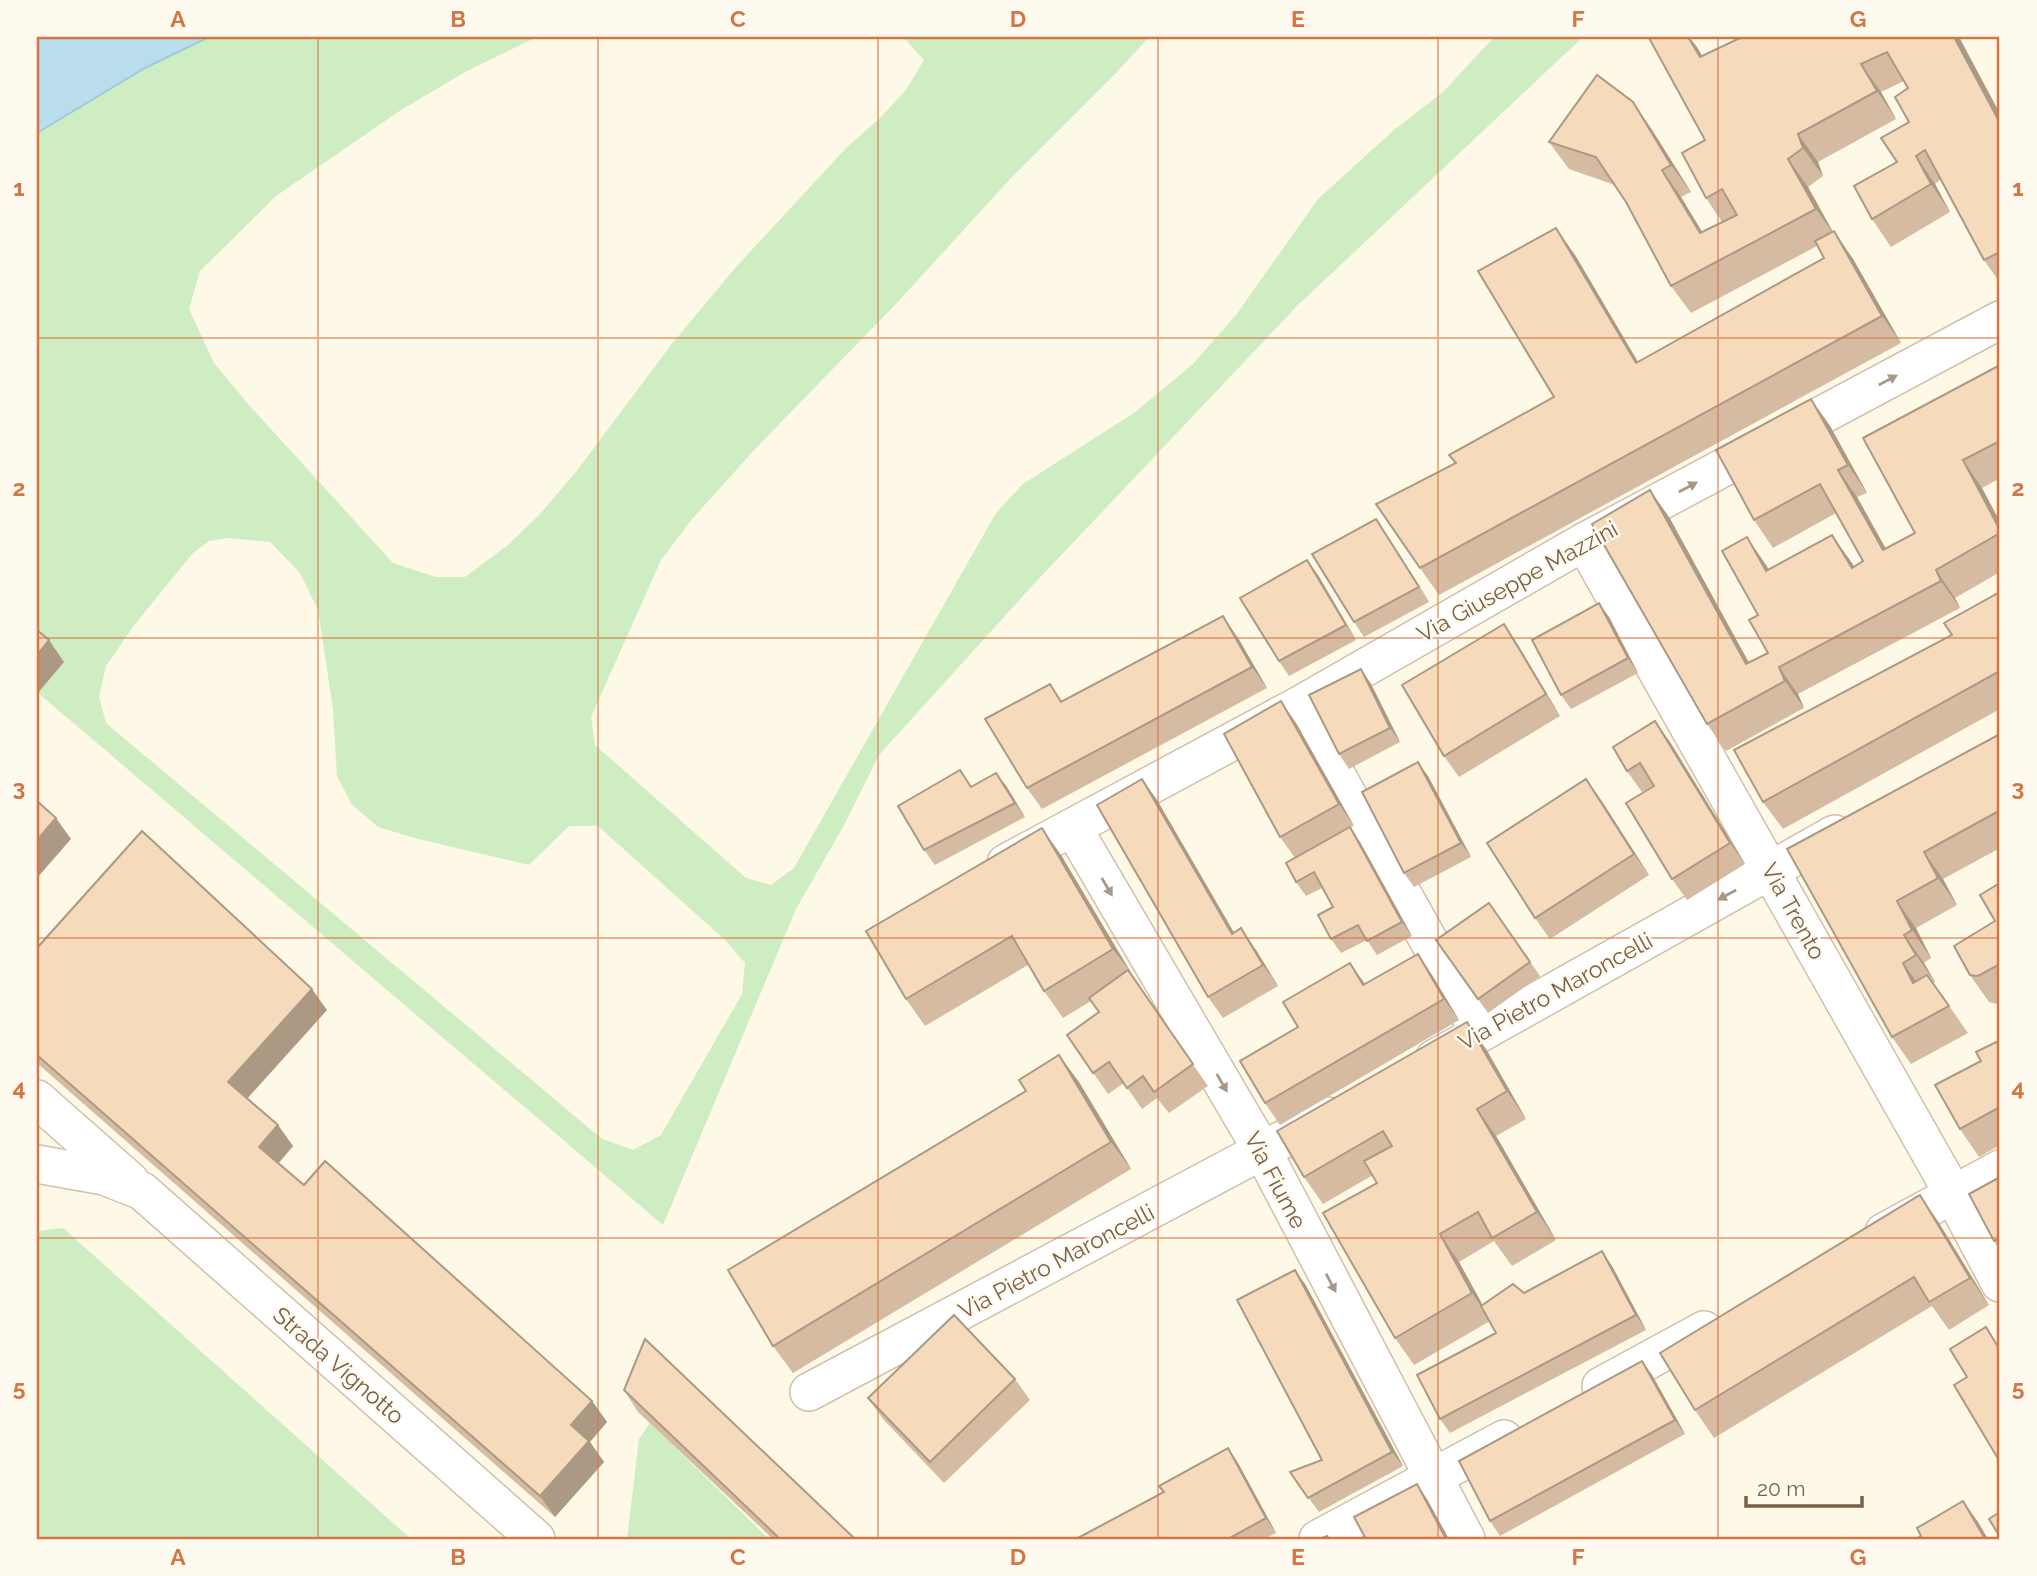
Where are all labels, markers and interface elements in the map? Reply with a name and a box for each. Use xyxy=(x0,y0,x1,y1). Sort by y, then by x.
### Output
text: A xyxy=(170,5,186,32)
text: B xyxy=(450,5,466,32)
text: C xyxy=(730,5,746,32)
text: D xyxy=(1010,5,1026,32)
text: E xyxy=(1291,5,1305,32)
text: F xyxy=(1571,5,1585,32)
text: G xyxy=(1850,5,1866,32)
text: 1 xyxy=(13,174,25,201)
text: 1 xyxy=(2012,174,2024,201)
one-way arrow xyxy=(1879,374,1899,386)
text: 2 xyxy=(13,474,25,501)
text: 2 xyxy=(2012,474,2024,501)
one-way arrow xyxy=(1678,481,1697,493)
street label: Via Giuseppe Mazzini xyxy=(1412,515,1622,647)
text: 3 xyxy=(13,774,25,801)
text: 3 xyxy=(2012,774,2024,801)
street label: Via Trento xyxy=(1756,858,1832,964)
one-way arrow xyxy=(1101,877,1114,896)
one-way arrow xyxy=(1717,889,1737,901)
street label: Via Pietro Maroncelli xyxy=(1453,926,1657,1056)
text: 4 xyxy=(12,1074,26,1101)
one-way arrow xyxy=(1216,1074,1229,1093)
text: 4 xyxy=(2011,1074,2025,1101)
street label: Via Fiume xyxy=(1239,1127,1313,1233)
street label: Via Pietro Maroncelli xyxy=(954,1198,1158,1324)
one-way arrow xyxy=(1325,1273,1337,1293)
street label: Strada Vignotto xyxy=(268,1301,410,1429)
text: 5 xyxy=(13,1374,26,1401)
text: 5 xyxy=(2012,1374,2025,1401)
scale bar xyxy=(1746,1464,1862,1508)
text: 20 m xyxy=(1757,1476,1805,1501)
text: A xyxy=(170,1543,186,1570)
text: B xyxy=(450,1543,466,1570)
text: C xyxy=(730,1543,746,1570)
text: D xyxy=(1010,1543,1026,1570)
text: E xyxy=(1291,1543,1305,1570)
text: F xyxy=(1571,1543,1585,1570)
text: G xyxy=(1850,1543,1866,1570)

